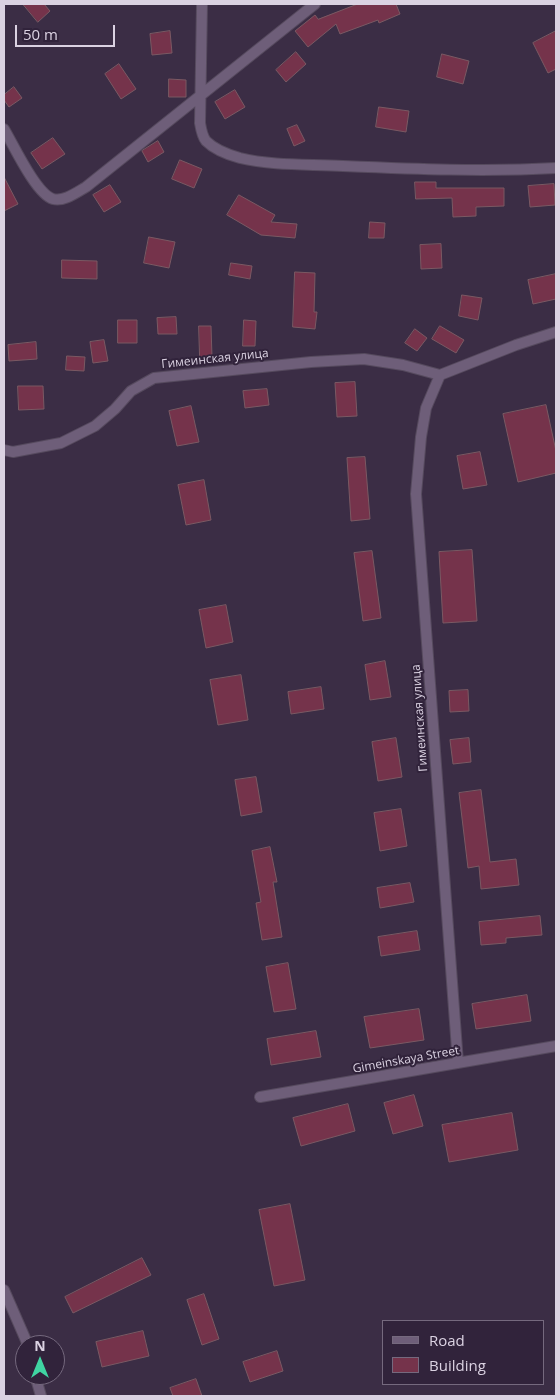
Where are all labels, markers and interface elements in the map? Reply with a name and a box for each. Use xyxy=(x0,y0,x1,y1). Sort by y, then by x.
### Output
scale bar xyxy=(18,15,118,47)
text: 50 m xyxy=(23,24,58,44)
street label: Гимеинская улица xyxy=(161,346,269,372)
street label: Гимеинская улица xyxy=(409,664,431,772)
street label: Gimeinskaya Street xyxy=(352,1044,460,1076)
legend xyxy=(382,1320,545,1385)
text: Road xyxy=(429,1330,465,1350)
north arrow xyxy=(15,1335,65,1385)
text: N xyxy=(34,1336,46,1355)
text: Building xyxy=(429,1355,486,1375)

